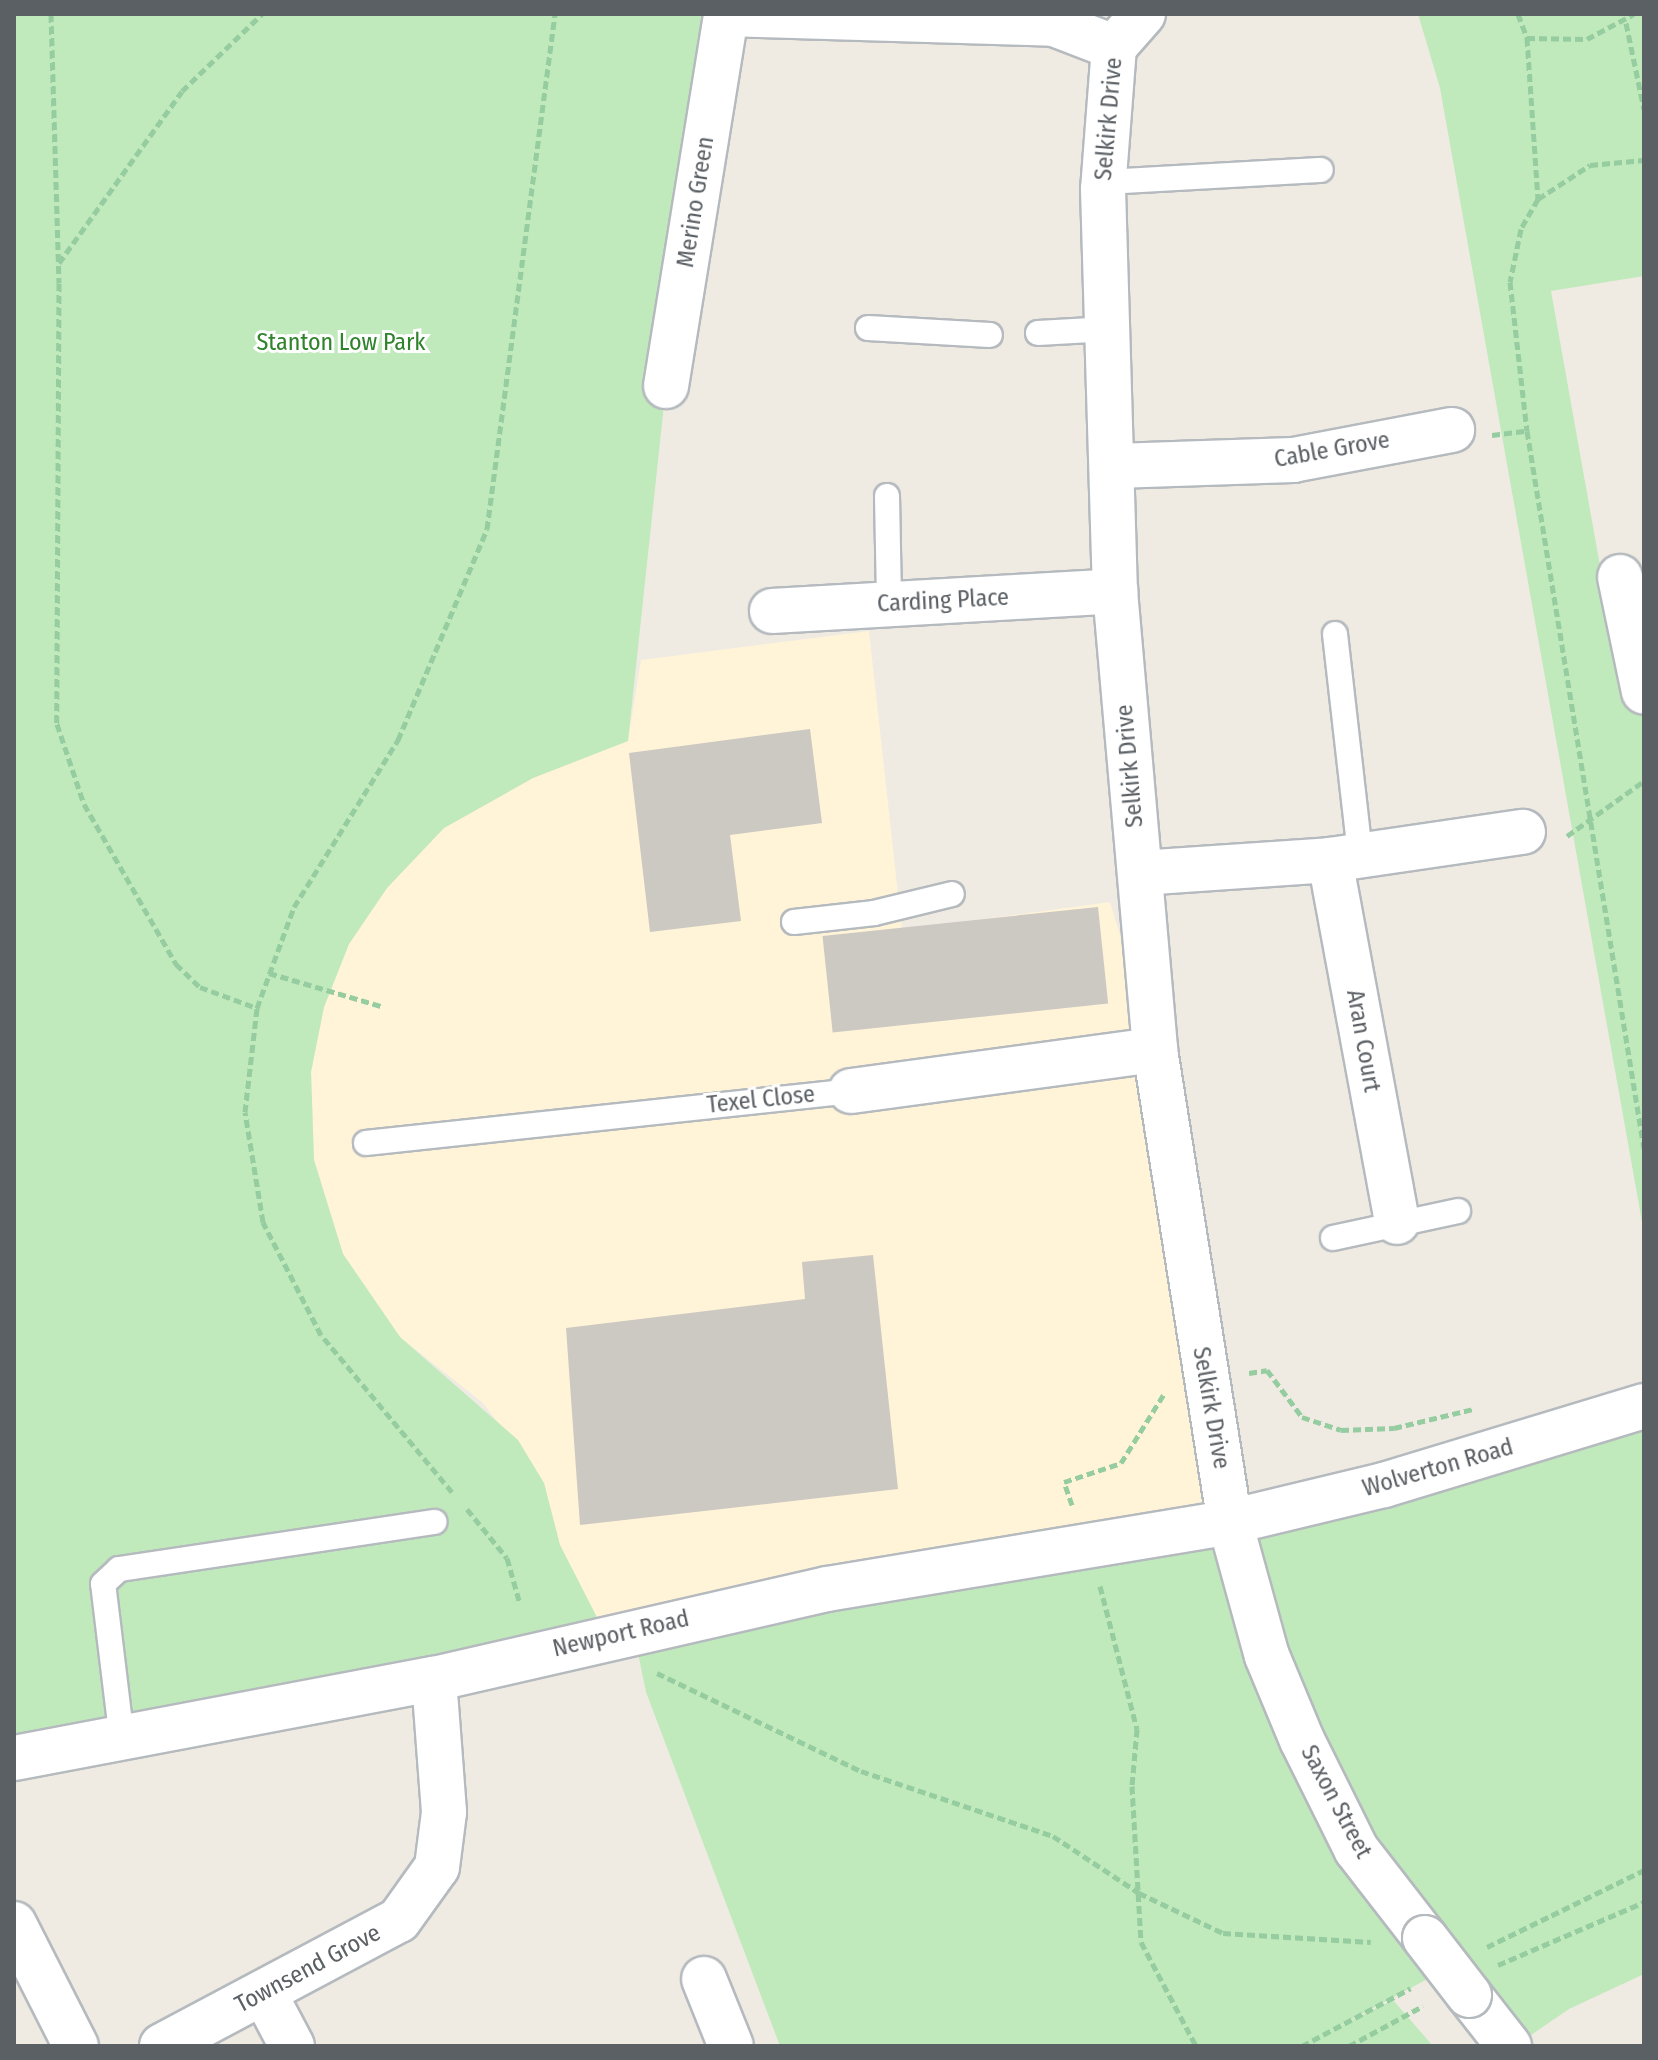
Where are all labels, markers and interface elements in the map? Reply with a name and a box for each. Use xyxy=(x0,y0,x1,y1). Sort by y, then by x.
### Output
street label: Selkirk Drive xyxy=(1089,56,1129,182)
street label: Merino Green xyxy=(671,135,721,269)
park label: Stanton Low Park xyxy=(256,329,426,357)
street label: Cable Grove xyxy=(1272,426,1392,474)
street label: Carding Place xyxy=(876,583,1010,619)
street label: Selkirk Drive xyxy=(1110,703,1150,829)
street label: Aran Court xyxy=(1340,988,1386,1094)
street label: Texel Close xyxy=(706,1080,816,1120)
street label: Selkirk Drive xyxy=(1186,1345,1236,1471)
street label: Wolverton Road xyxy=(1359,1433,1517,1503)
street label: Newport Road xyxy=(550,1604,692,1664)
street label: Saxon Street xyxy=(1294,1741,1378,1863)
street label: Townsend Grove xyxy=(230,1919,386,2019)

